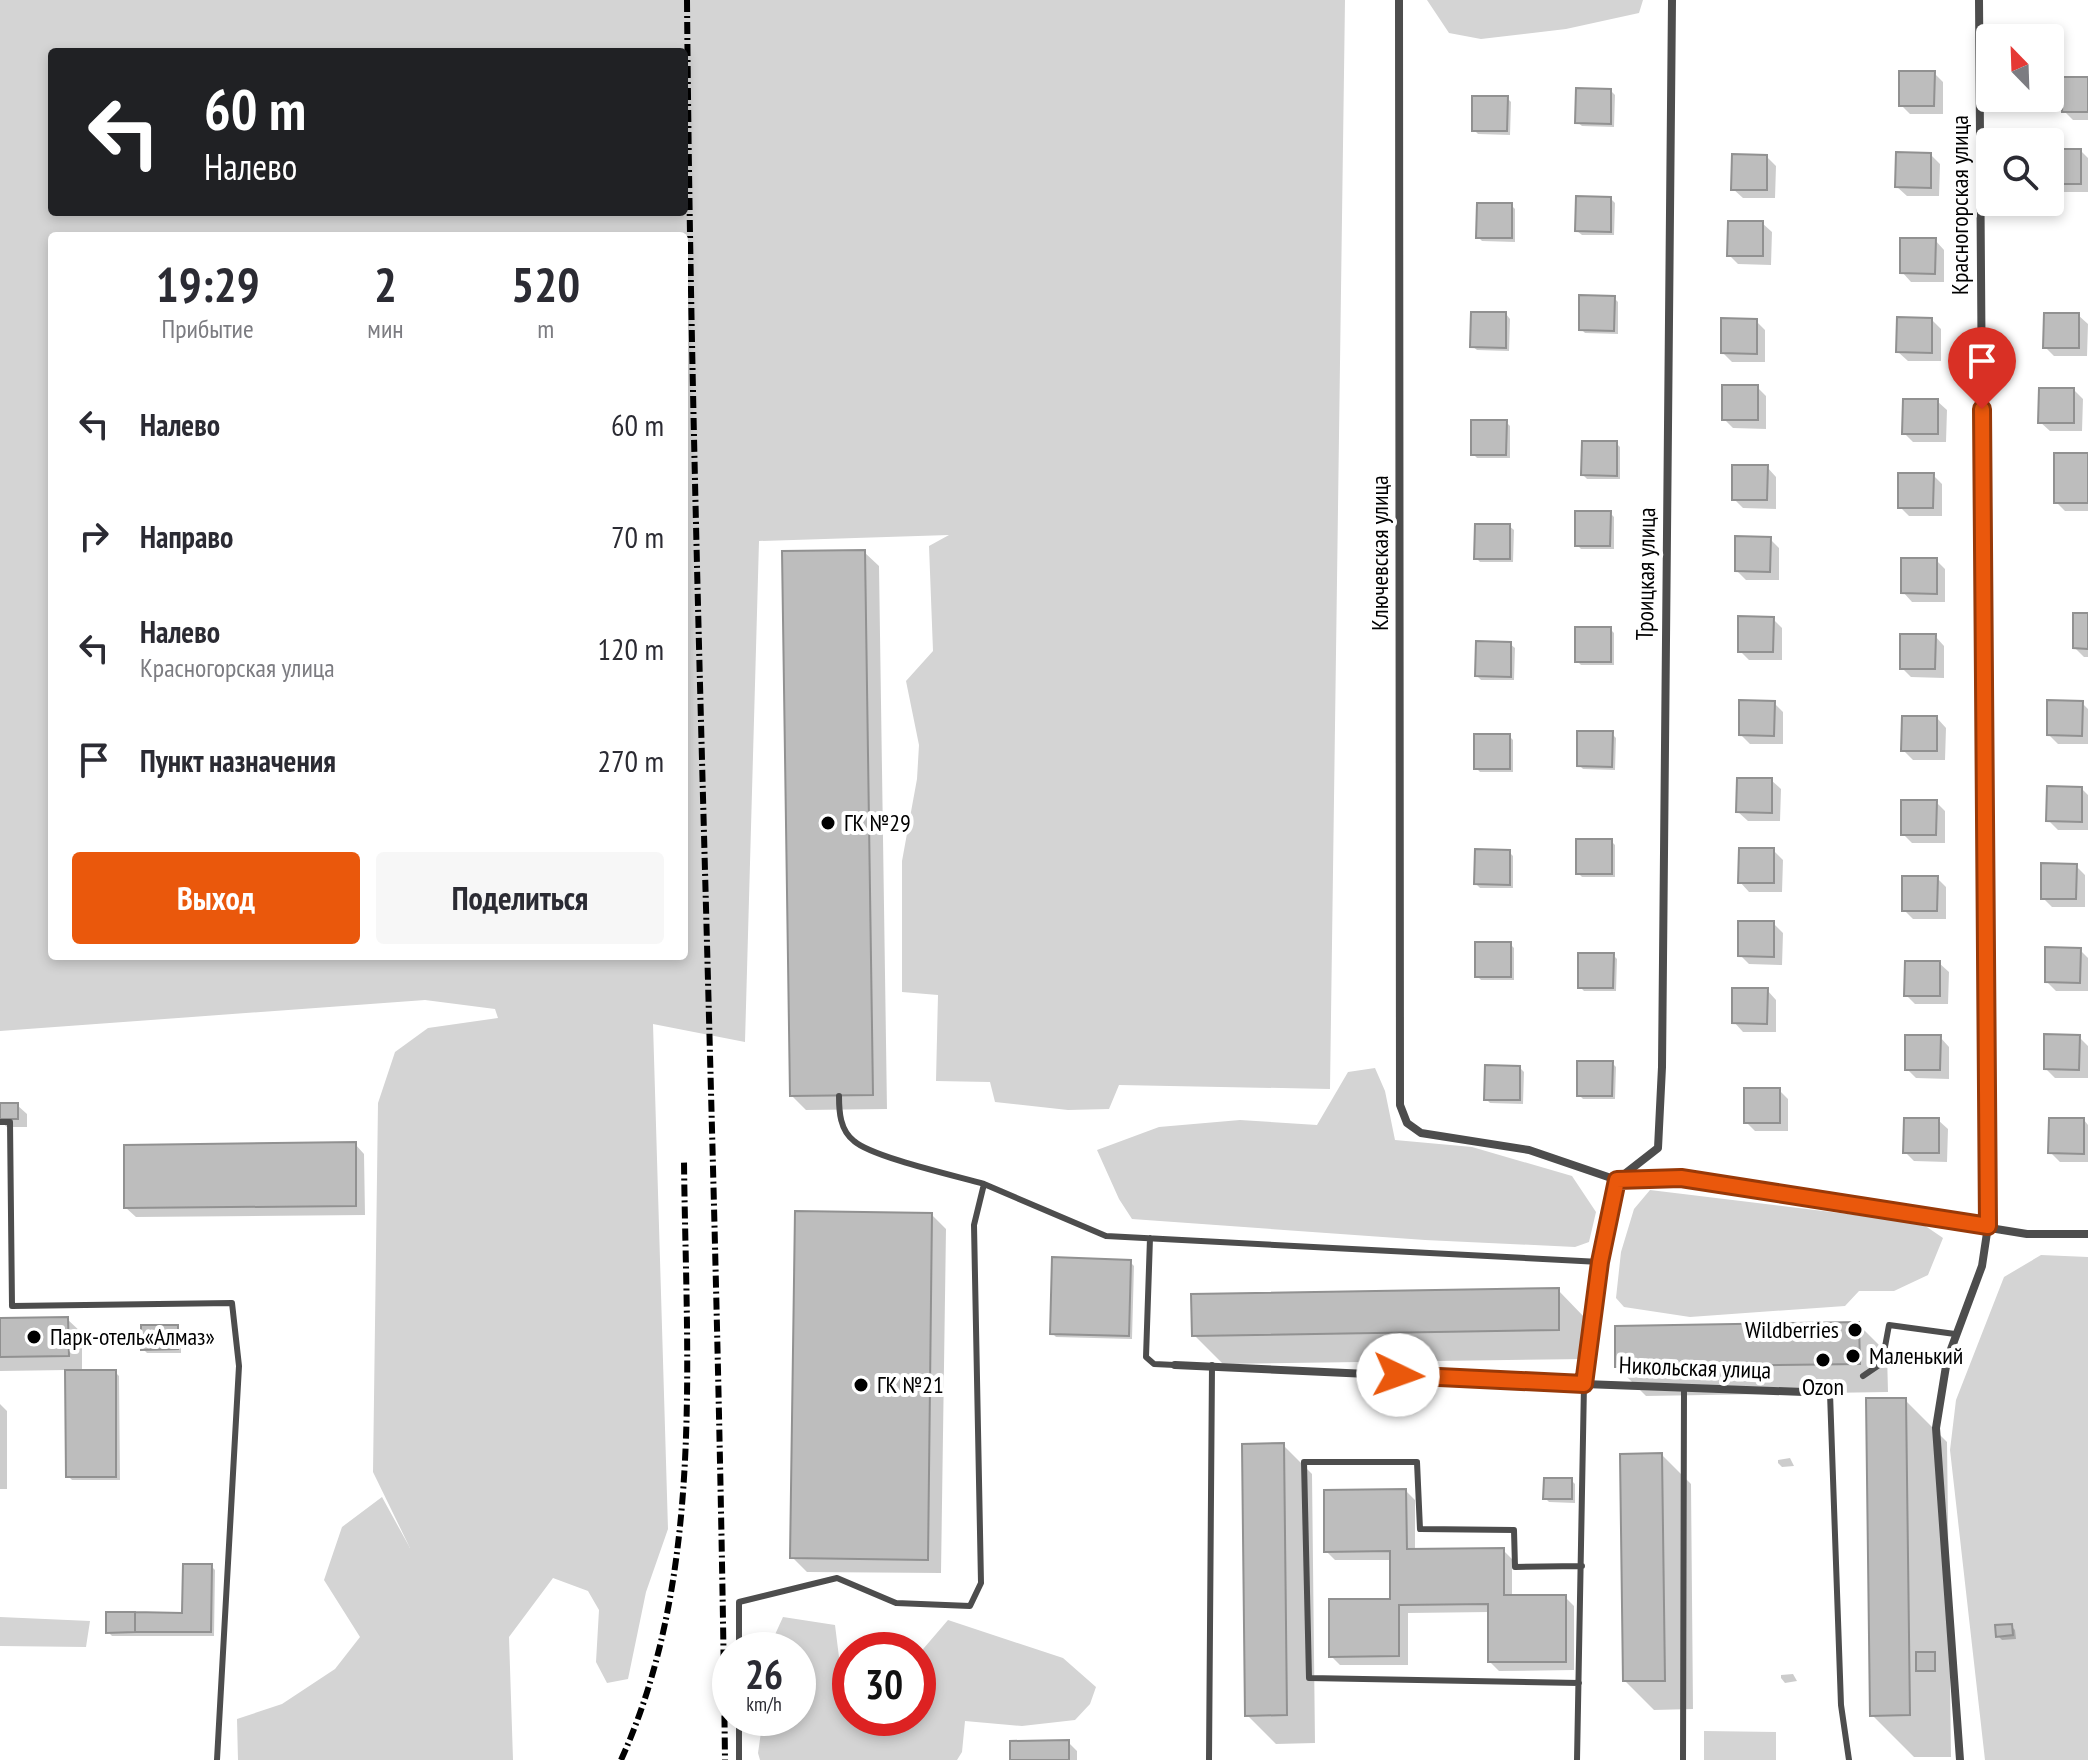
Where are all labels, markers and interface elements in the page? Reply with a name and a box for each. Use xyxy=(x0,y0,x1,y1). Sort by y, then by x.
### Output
north arrow xyxy=(1976,24,2064,112)
map controls xyxy=(1976,24,2064,216)
text: 60 m xyxy=(204,73,306,145)
icon: left xyxy=(72,80,176,184)
street label: Красногорская улица xyxy=(1944,115,1975,295)
button: search xyxy=(1976,128,2064,216)
text: Налево xyxy=(204,143,297,190)
text: 19:29 xyxy=(156,253,260,315)
text: 2 xyxy=(374,253,397,315)
text: 520 xyxy=(511,253,580,315)
text: Прибытие xyxy=(162,312,254,345)
text: мин xyxy=(367,312,404,345)
text: m xyxy=(537,312,554,345)
pin xyxy=(1948,327,2016,409)
icon: arrive xyxy=(1960,339,2004,383)
icon: left xyxy=(72,402,116,446)
text: Налево xyxy=(140,405,220,444)
text: 60 m xyxy=(611,405,664,444)
street label: Ключевская улица xyxy=(1364,475,1395,631)
street label: Троицкая улица xyxy=(1629,507,1662,641)
icon: right xyxy=(72,514,116,558)
text: Направо xyxy=(140,517,233,556)
text: 70 m xyxy=(611,517,664,556)
text: Налево xyxy=(140,612,220,651)
icon: left xyxy=(72,626,116,670)
text: 120 m xyxy=(598,629,664,668)
text: Красногорская улица xyxy=(140,651,335,684)
icon: arrive xyxy=(72,738,116,782)
text: Пункт назначения xyxy=(140,741,336,780)
text: 270 m xyxy=(598,741,664,780)
place label: ГК №29 xyxy=(844,807,911,838)
marker: ГК №29 xyxy=(819,814,837,832)
button: Выход xyxy=(72,852,360,944)
button: Поделиться xyxy=(376,852,664,944)
place label: Wildberries xyxy=(1745,1314,1839,1345)
place label: Парк-отель«Алмаз» xyxy=(50,1321,215,1352)
marker: Wildberries xyxy=(1846,1321,1864,1339)
marker: Парк-отель«Алмаз» xyxy=(25,1328,43,1346)
position arrow xyxy=(1356,1333,1440,1417)
place label: Маленький xyxy=(1869,1340,1963,1371)
marker: Маленький xyxy=(1844,1347,1862,1365)
street label: Никольская улица xyxy=(1618,1349,1772,1386)
marker: Ozon xyxy=(1814,1351,1832,1369)
place label: ГК №21 xyxy=(877,1369,944,1400)
place label: Ozon xyxy=(1802,1371,1844,1402)
marker: ГК №21 xyxy=(852,1376,870,1394)
speed limit sign: 30 xyxy=(832,1632,936,1736)
text: 26 xyxy=(745,1648,783,1700)
text: km/h xyxy=(746,1691,782,1717)

